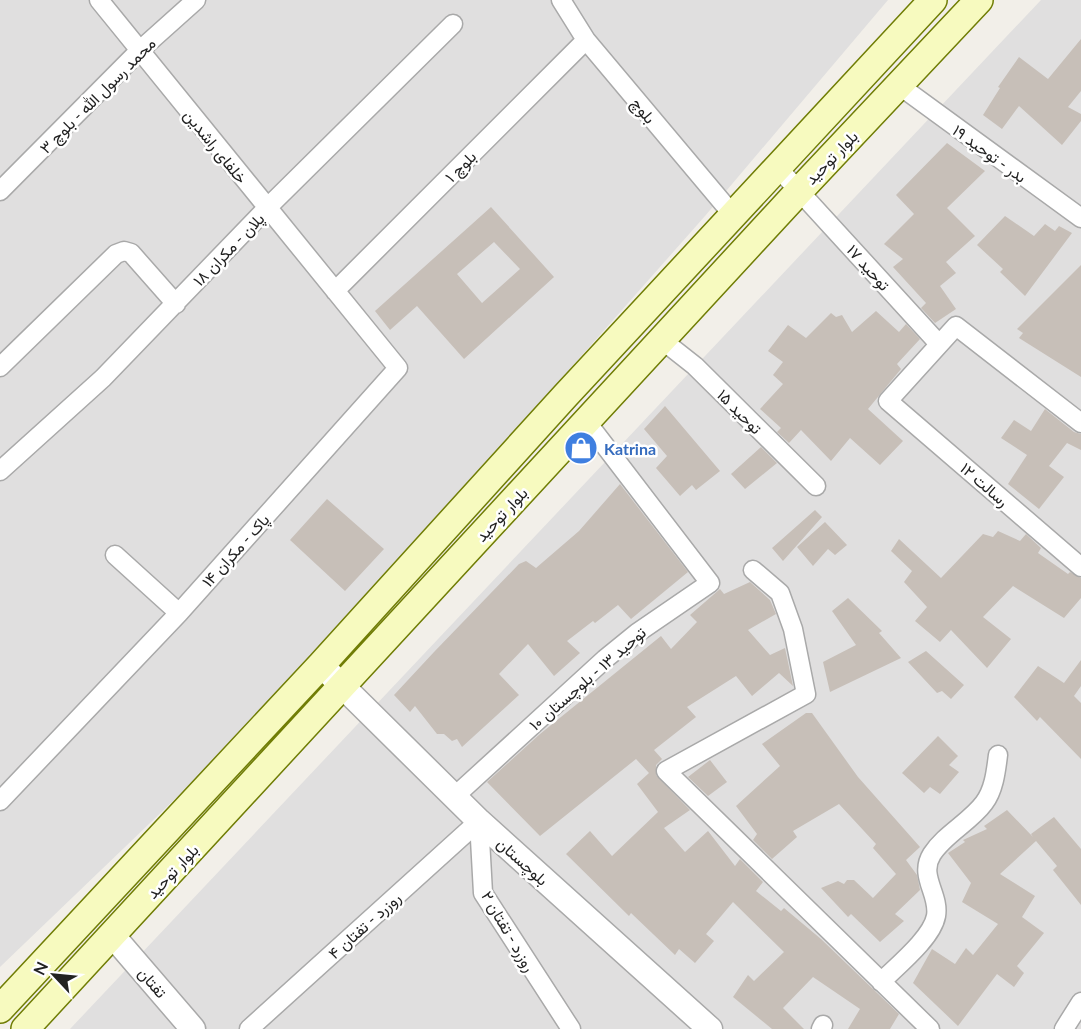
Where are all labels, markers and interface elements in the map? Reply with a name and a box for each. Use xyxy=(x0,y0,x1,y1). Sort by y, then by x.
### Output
street label: محمد رسول الله - بلوچ ۳ xyxy=(35,33,161,159)
street label: بلوچ xyxy=(626,93,660,129)
street label: خلفای راشدین xyxy=(179,105,252,188)
street label: بدر - توحید ۱۹ xyxy=(948,120,1031,188)
street label: بلوار توحید xyxy=(801,126,863,189)
street label: بلوچ ۱ xyxy=(440,146,482,188)
street label: پلان - مکران ۱۸ xyxy=(188,209,270,292)
street label: توحید ۱۷ xyxy=(842,240,895,295)
street label: توحید ۱۵ xyxy=(712,385,766,439)
shop icon: Katrina xyxy=(563,430,599,466)
place label: Katrina xyxy=(604,439,656,458)
street label: رسالت ۱۲ xyxy=(956,458,1013,512)
street label: بلوار توحید xyxy=(471,483,532,546)
street label: پاک - مکران ۱۴ xyxy=(197,510,275,592)
street label: توحید ۱۳ - بلوچستان ۱۰ xyxy=(525,622,651,736)
street label: بلوچستان xyxy=(491,833,553,891)
street label: بلوار توحید xyxy=(142,840,203,903)
street label: روزرد - تفتان ۲ xyxy=(477,887,540,976)
street label: روزرد - تفتان ۴ xyxy=(324,888,405,964)
north arrow xyxy=(24,945,84,1005)
text: N xyxy=(29,959,51,978)
street label: تفتان xyxy=(134,963,171,1002)

